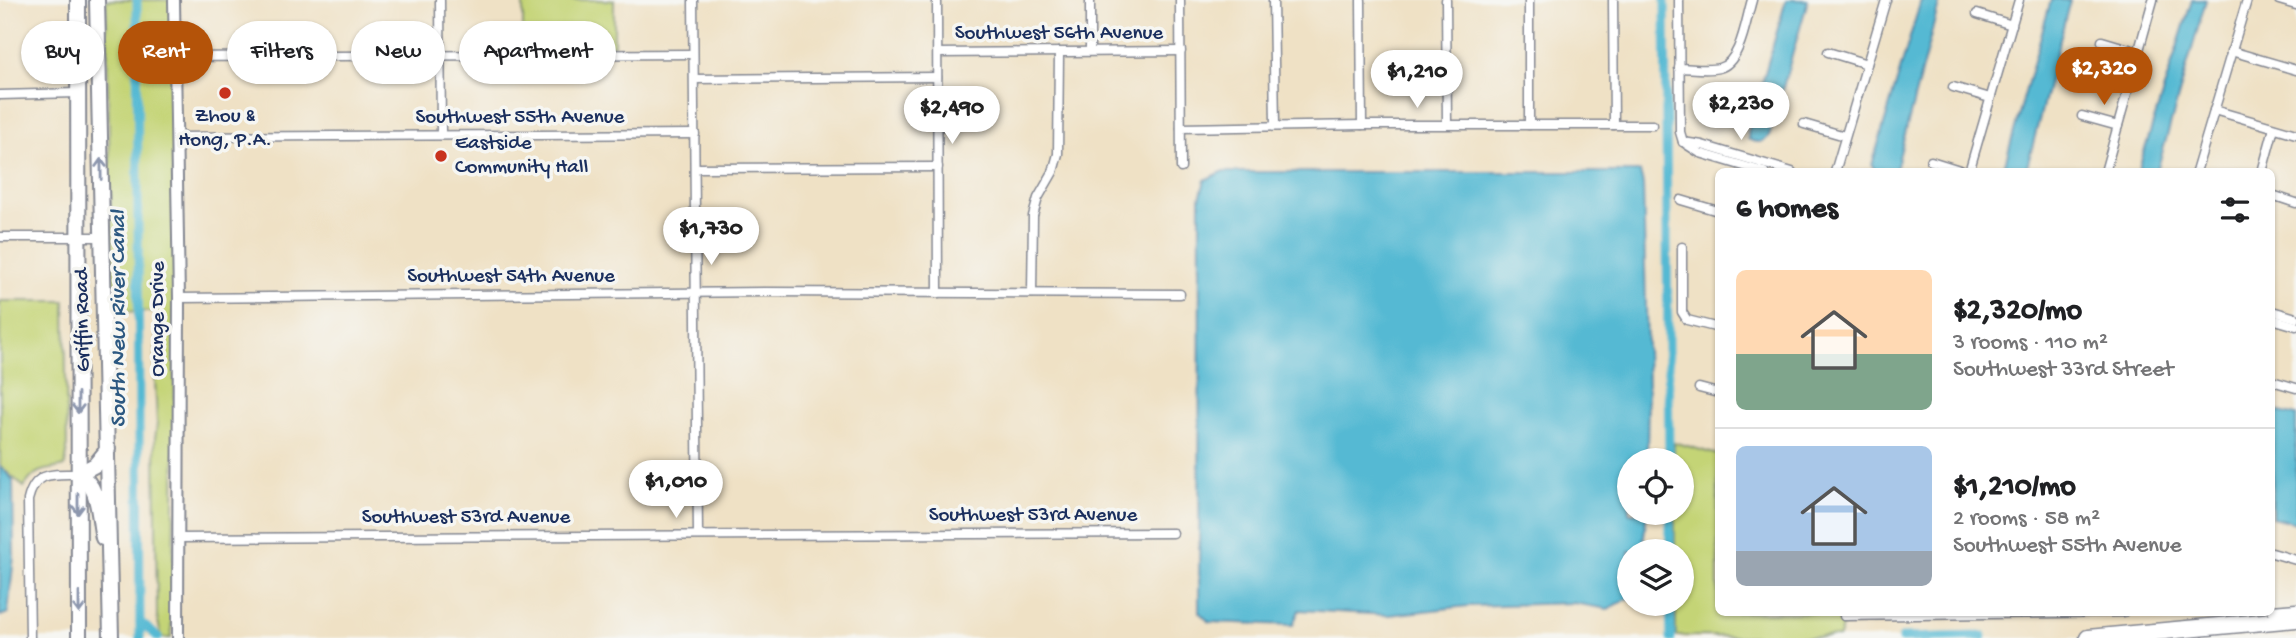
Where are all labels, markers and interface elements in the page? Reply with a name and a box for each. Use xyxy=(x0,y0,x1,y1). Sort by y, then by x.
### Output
chip: Buy xyxy=(21,21,104,84)
chip: Rent xyxy=(118,21,213,84)
chip: Filters xyxy=(227,21,337,84)
chip: New xyxy=(351,21,445,84)
chip: Apartment xyxy=(459,21,616,84)
street label: Southwest 56th Avenue xyxy=(955,22,1164,47)
pin: $2,320 xyxy=(2047,48,2161,107)
pin: $1,210 xyxy=(1360,50,1474,110)
text: $2,320 xyxy=(2071,56,2137,83)
text: $1,210 xyxy=(1387,59,1447,86)
pin: $2,230 xyxy=(1684,82,1798,142)
marker: Zhou & Hong, P.A. xyxy=(217,85,233,101)
pin: $2,490 xyxy=(895,86,1009,146)
text: $2,230 xyxy=(1708,91,1774,118)
text: $2,490 xyxy=(920,95,984,122)
place label: Zhou & Hong, P.A. xyxy=(178,105,272,154)
street label: Southwest 55th Avenue xyxy=(416,106,626,131)
place label: Eastside Community Hall xyxy=(455,132,588,181)
marker: Eastside Community Hall xyxy=(433,148,449,164)
one-way arrow xyxy=(94,158,108,181)
icon: filters xyxy=(2216,191,2254,229)
text: 6 homes xyxy=(1736,193,1838,228)
water label: South New River Canal xyxy=(106,208,133,428)
pin: $1,730 xyxy=(654,208,768,267)
text: $1,730 xyxy=(679,216,743,243)
street label: Orange Drive xyxy=(147,260,172,377)
street label: Southwest 54th Avenue xyxy=(407,265,616,290)
street label: Griffin Road xyxy=(71,266,97,372)
text: $2,320/mo xyxy=(1953,295,2082,330)
icon: home xyxy=(1792,298,1876,382)
text: 3 rooms · 110 m² xyxy=(1953,330,2108,357)
text: Southwest 33rd Street xyxy=(1953,357,2173,384)
one-way arrow xyxy=(71,391,85,414)
map controls xyxy=(1617,448,1694,616)
button: locate xyxy=(1617,448,1694,525)
pin: $1,010 xyxy=(619,461,733,520)
text: $1,010 xyxy=(645,469,707,496)
text: $1,210/mo xyxy=(1953,471,2076,506)
icon: home xyxy=(1792,474,1876,558)
one-way arrow xyxy=(71,492,85,515)
street label: Southwest 53rd Avenue xyxy=(929,504,1138,529)
street label: Southwest 53rd Avenue xyxy=(362,506,571,531)
text: 2 rooms · 58 m² xyxy=(1953,506,2100,533)
text: Southwest 55th Avenue xyxy=(1953,533,2182,560)
button: layers xyxy=(1617,539,1694,616)
one-way arrow xyxy=(72,591,86,614)

